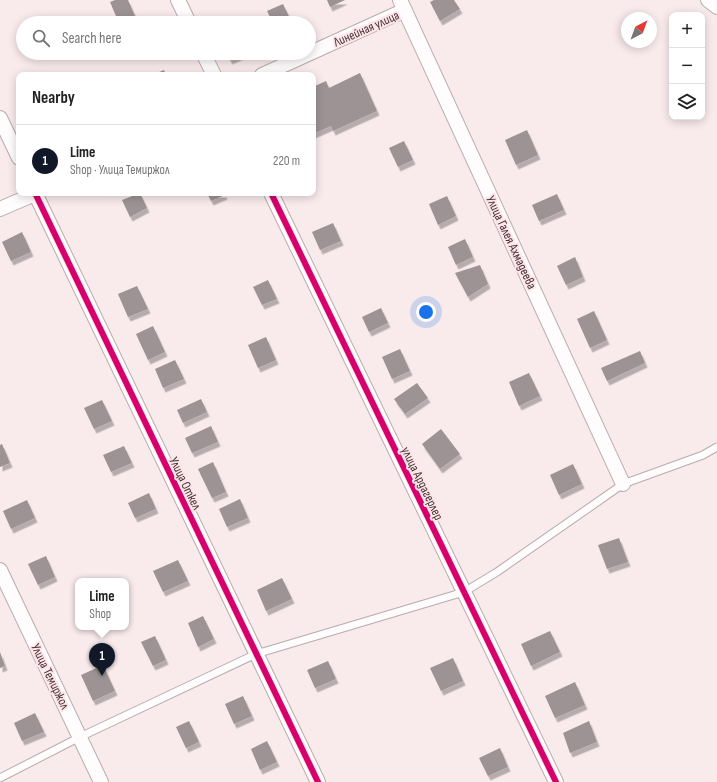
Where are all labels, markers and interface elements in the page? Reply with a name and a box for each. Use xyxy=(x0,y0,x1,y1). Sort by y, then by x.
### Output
street label: Линейная улица xyxy=(330,7,402,51)
north arrow xyxy=(621,12,657,48)
map controls xyxy=(669,12,705,120)
button: + xyxy=(669,12,705,48)
search box xyxy=(16,16,316,60)
icon: search xyxy=(30,27,52,49)
text: Search here xyxy=(62,29,122,48)
button: − xyxy=(669,48,705,84)
button: layers xyxy=(669,84,705,120)
text: Nearby xyxy=(32,88,75,108)
text: Lime xyxy=(70,143,95,162)
text: 1 xyxy=(42,153,48,169)
text: 220 m xyxy=(273,153,300,169)
text: Shop · Улица Темиржол xyxy=(70,162,170,178)
street label: Улица Галея Ахмадеева xyxy=(482,193,540,292)
your location xyxy=(416,302,436,322)
street label: улица Ардагерлер xyxy=(397,444,447,523)
street label: Улица Откел xyxy=(166,455,205,513)
popup xyxy=(75,578,129,630)
text: Lime xyxy=(89,587,115,606)
text: Shop xyxy=(89,606,111,622)
street label: Улица Темиржол xyxy=(27,641,73,712)
pin: 1 xyxy=(89,643,115,676)

